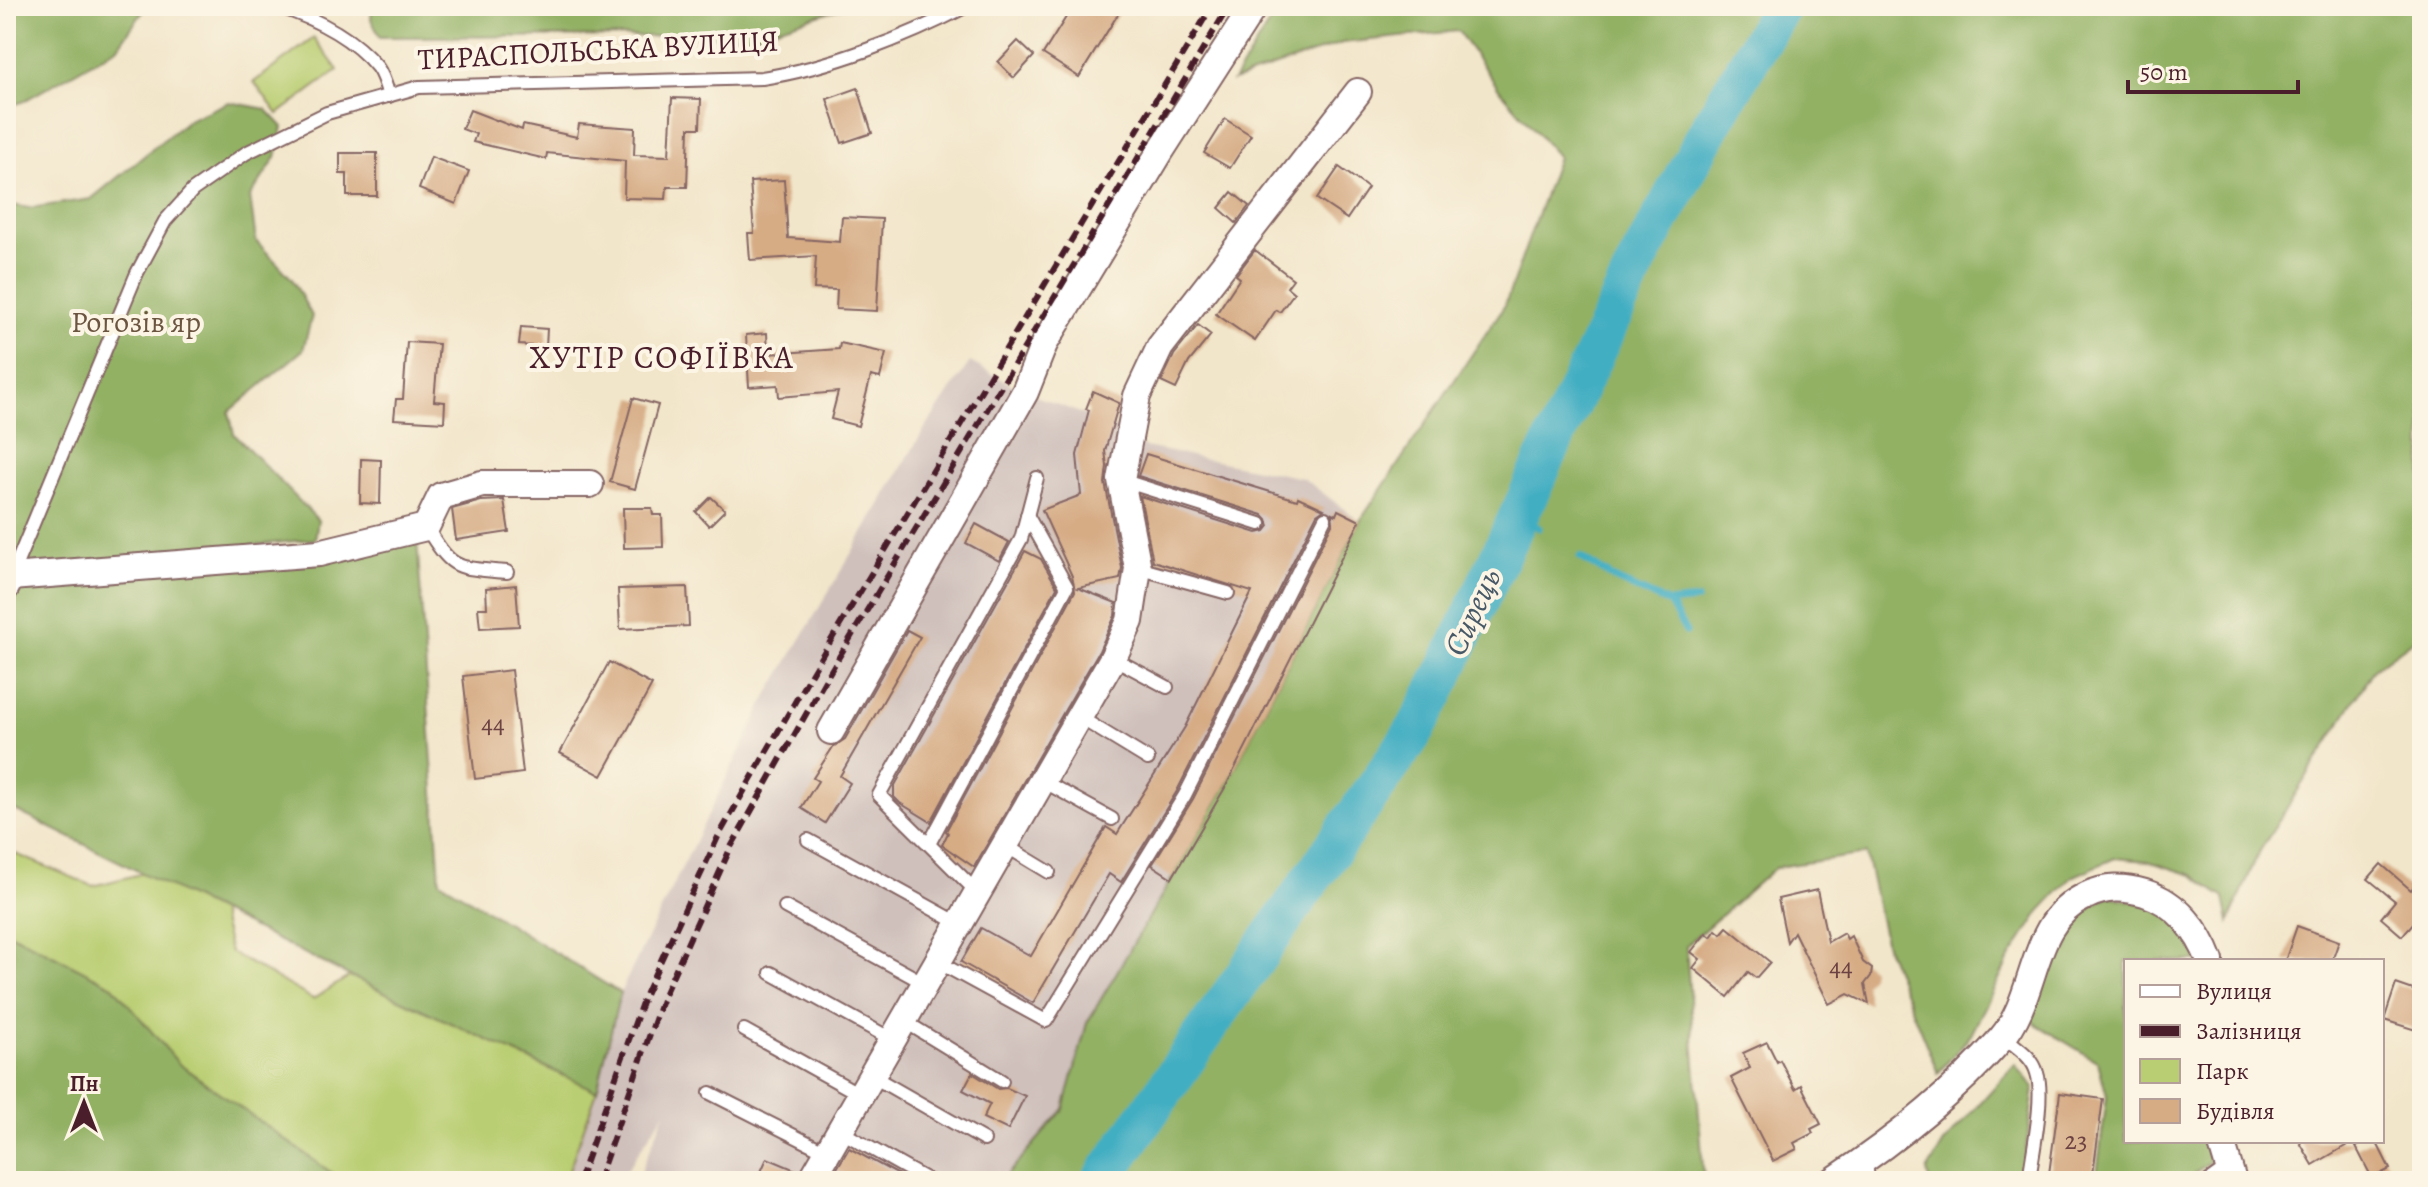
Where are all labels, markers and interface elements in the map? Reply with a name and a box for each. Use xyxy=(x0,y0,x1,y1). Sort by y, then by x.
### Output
street label: ТИРАСПОЛЬСЬКА ВУЛИЦЯ xyxy=(417,21,779,79)
scale bar xyxy=(2128,44,2298,94)
text: 50 m xyxy=(2140,56,2188,88)
park label: Рогозів яр xyxy=(71,302,201,342)
district label: ХУТІР СОФІЇВКА xyxy=(529,335,795,379)
water label: Сирець xyxy=(1433,561,1511,663)
house number: 44 xyxy=(481,707,505,742)
house number: 44 xyxy=(1829,950,1853,985)
legend xyxy=(2124,959,2384,1143)
text: Вулиця xyxy=(2196,975,2272,1007)
text: Залізниця xyxy=(2196,1015,2302,1047)
text: Парк xyxy=(2196,1055,2249,1087)
north arrow xyxy=(44,1063,124,1143)
text: Пн xyxy=(70,1069,98,1099)
text: Будівля xyxy=(2196,1095,2275,1127)
house number: 23 xyxy=(2064,1123,2088,1158)

